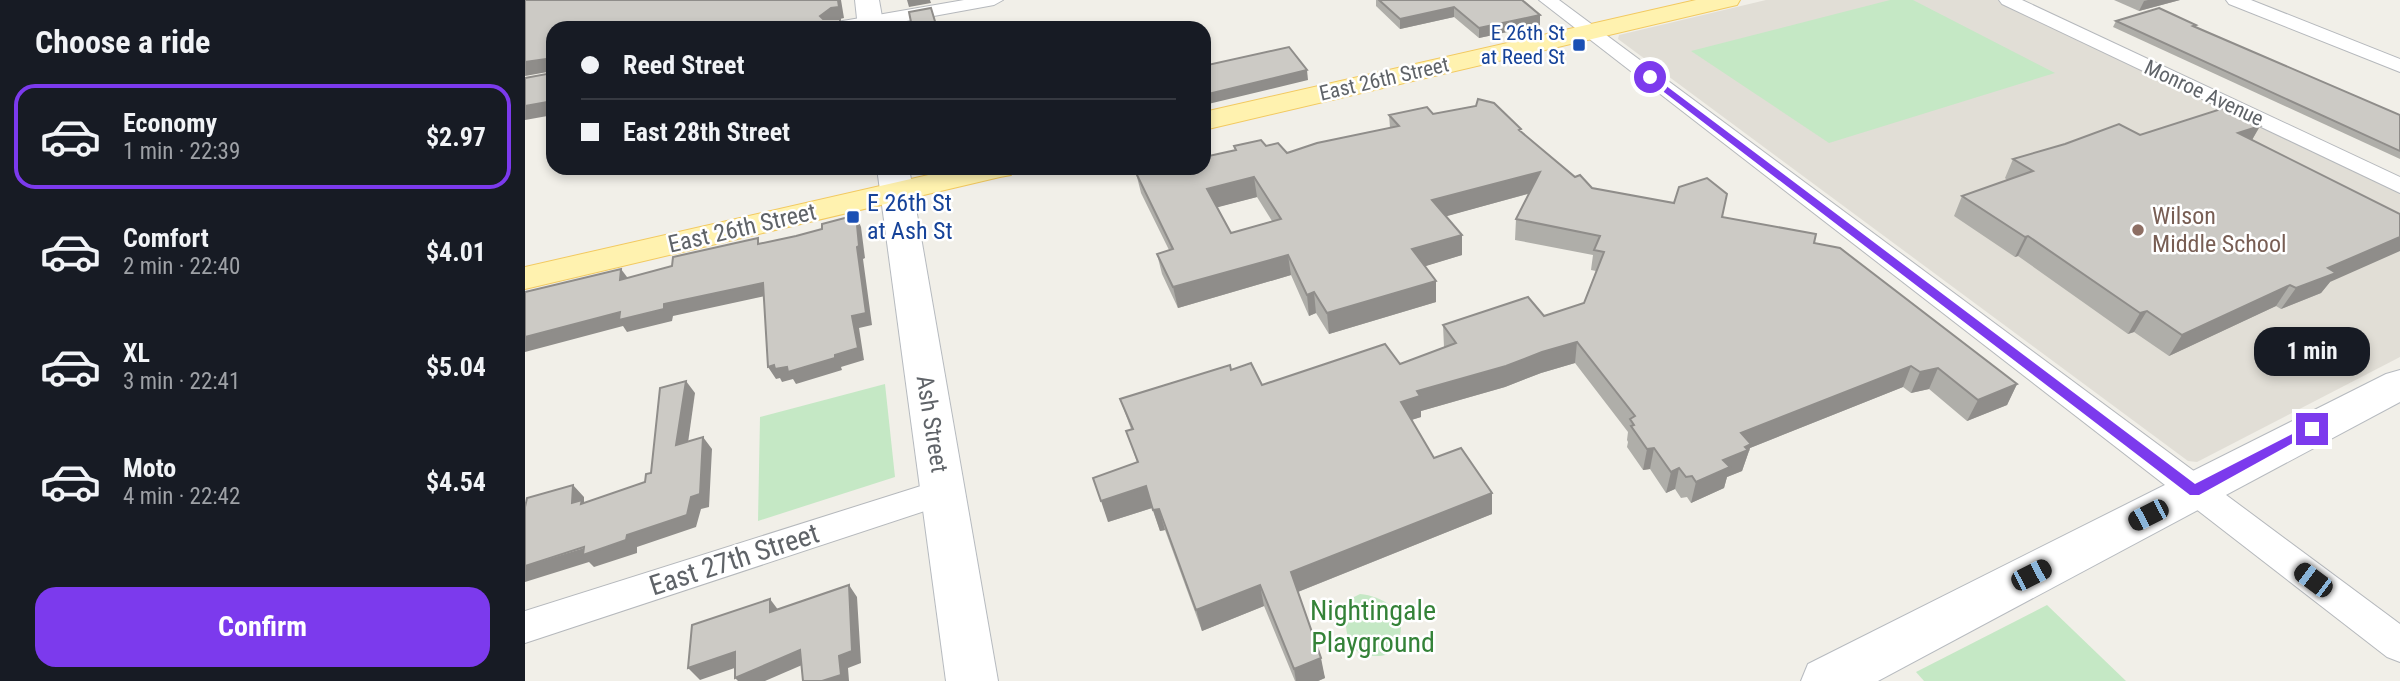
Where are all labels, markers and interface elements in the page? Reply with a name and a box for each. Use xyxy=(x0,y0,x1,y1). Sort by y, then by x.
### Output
place label: E 26th St at Reed St xyxy=(1481,21,1565,69)
text: Choose a ride xyxy=(35,23,210,61)
marker: E 26th St at Reed St xyxy=(1571,37,1587,53)
text: Reed Street xyxy=(623,50,744,80)
street label: East 26th Street xyxy=(1317,52,1451,106)
street label: Monroe Avenue xyxy=(2141,55,2267,131)
route start xyxy=(1634,61,1666,93)
icon: car xyxy=(39,105,102,168)
text: Economy xyxy=(123,108,217,138)
text: East 28th Street xyxy=(623,117,790,147)
text: $2.97 xyxy=(426,122,486,152)
text: 1 min · 22:39 xyxy=(123,138,240,165)
place label: E 26th St at Ash St xyxy=(867,189,953,245)
street label: East 26th Street xyxy=(665,197,819,259)
place label: Wilson Middle School xyxy=(2152,202,2286,258)
marker: E 26th St at Ash St xyxy=(845,209,861,225)
icon: car xyxy=(39,220,102,283)
marker: Wilson Middle School xyxy=(2130,222,2146,238)
text: Comfort xyxy=(123,223,209,253)
text: $4.01 xyxy=(426,237,486,267)
text: 2 min · 22:40 xyxy=(123,253,240,280)
callout: 1 min xyxy=(2254,328,2370,376)
icon: car xyxy=(39,335,102,398)
text: XL xyxy=(123,338,150,368)
text: 1 min xyxy=(2286,338,2338,365)
text: $5.04 xyxy=(426,352,486,382)
text: 3 min · 22:41 xyxy=(123,368,240,395)
street label: Ash Street xyxy=(910,373,954,475)
route end xyxy=(2296,413,2328,445)
icon: car xyxy=(39,450,102,513)
text: Moto xyxy=(123,453,176,483)
text: $4.54 xyxy=(426,467,486,497)
text: 4 min · 22:42 xyxy=(123,483,240,510)
car xyxy=(2125,496,2172,534)
street label: East 27th Street xyxy=(645,517,823,602)
car xyxy=(2008,556,2055,594)
car xyxy=(2290,559,2337,601)
button: Confirm xyxy=(35,587,490,667)
park label: Nightingale Playground xyxy=(1310,594,1436,659)

